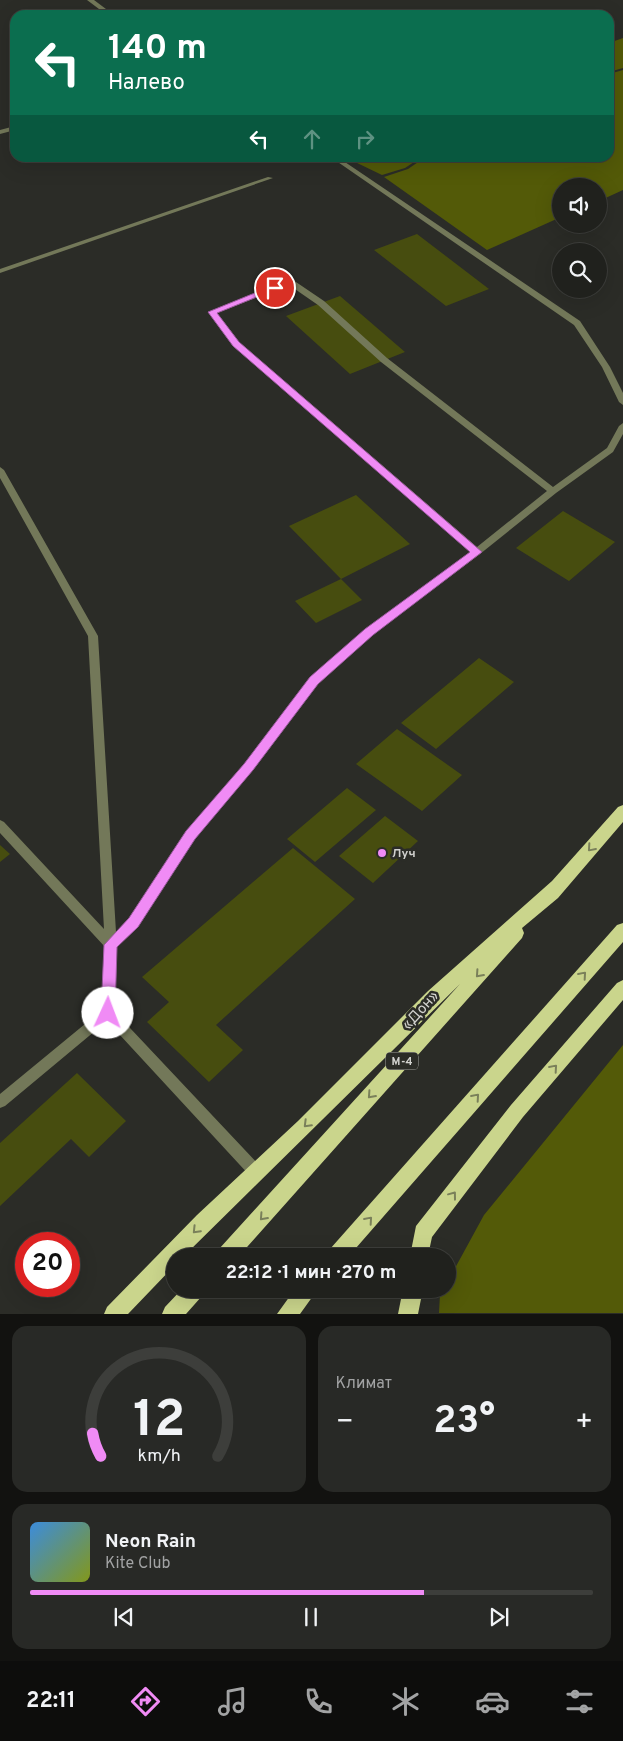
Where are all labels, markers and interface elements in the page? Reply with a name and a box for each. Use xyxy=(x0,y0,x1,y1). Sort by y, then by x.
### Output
text: 140 m xyxy=(108,27,207,71)
icon: left xyxy=(25,30,90,95)
text: Налево xyxy=(108,70,185,97)
icon: left xyxy=(245,125,273,153)
icon: ahead xyxy=(298,125,326,153)
icon: right xyxy=(351,125,379,153)
map controls xyxy=(552,178,607,298)
button: sound xyxy=(552,178,607,233)
button: search xyxy=(552,243,607,298)
pin xyxy=(254,267,296,309)
icon: arrive xyxy=(261,274,289,302)
one-way arrow xyxy=(588,843,597,852)
place label: Луч xyxy=(392,846,416,862)
marker: Луч xyxy=(376,847,388,859)
one-way arrow xyxy=(476,969,485,978)
one-way arrow xyxy=(577,972,586,981)
position arrow xyxy=(81,986,133,1038)
street label: «Дон» xyxy=(399,987,444,1034)
road number: М-4 xyxy=(386,1052,418,1070)
one-way arrow xyxy=(548,1064,557,1073)
one-way arrow xyxy=(368,1090,377,1099)
one-way arrow xyxy=(470,1094,479,1103)
one-way arrow xyxy=(304,1118,313,1127)
one-way arrow xyxy=(447,1191,456,1201)
one-way arrow xyxy=(260,1211,269,1220)
one-way arrow xyxy=(363,1216,372,1225)
one-way arrow xyxy=(193,1224,202,1233)
speed limit sign: 20 xyxy=(15,1232,80,1297)
text: 22:12 · 1 мин · 270 m xyxy=(226,1261,396,1285)
text: Климат xyxy=(336,1374,392,1394)
text: 12 xyxy=(132,1389,185,1455)
text: 23° xyxy=(433,1398,495,1447)
text: − xyxy=(336,1405,354,1441)
text: + xyxy=(575,1405,593,1441)
text: km/h xyxy=(137,1445,180,1468)
text: Neon Rain xyxy=(105,1530,196,1554)
text: Kite Club xyxy=(105,1554,170,1574)
icon: previous xyxy=(110,1603,138,1631)
icon: pause xyxy=(297,1603,325,1631)
icon: next xyxy=(485,1603,513,1631)
icon: directions xyxy=(128,1684,163,1719)
icon: music xyxy=(215,1684,250,1719)
icon: phone xyxy=(301,1684,336,1719)
icon: climate xyxy=(388,1684,423,1719)
icon: car xyxy=(475,1684,510,1719)
icon: filters xyxy=(562,1684,597,1719)
text: 22:11 xyxy=(26,1688,76,1715)

